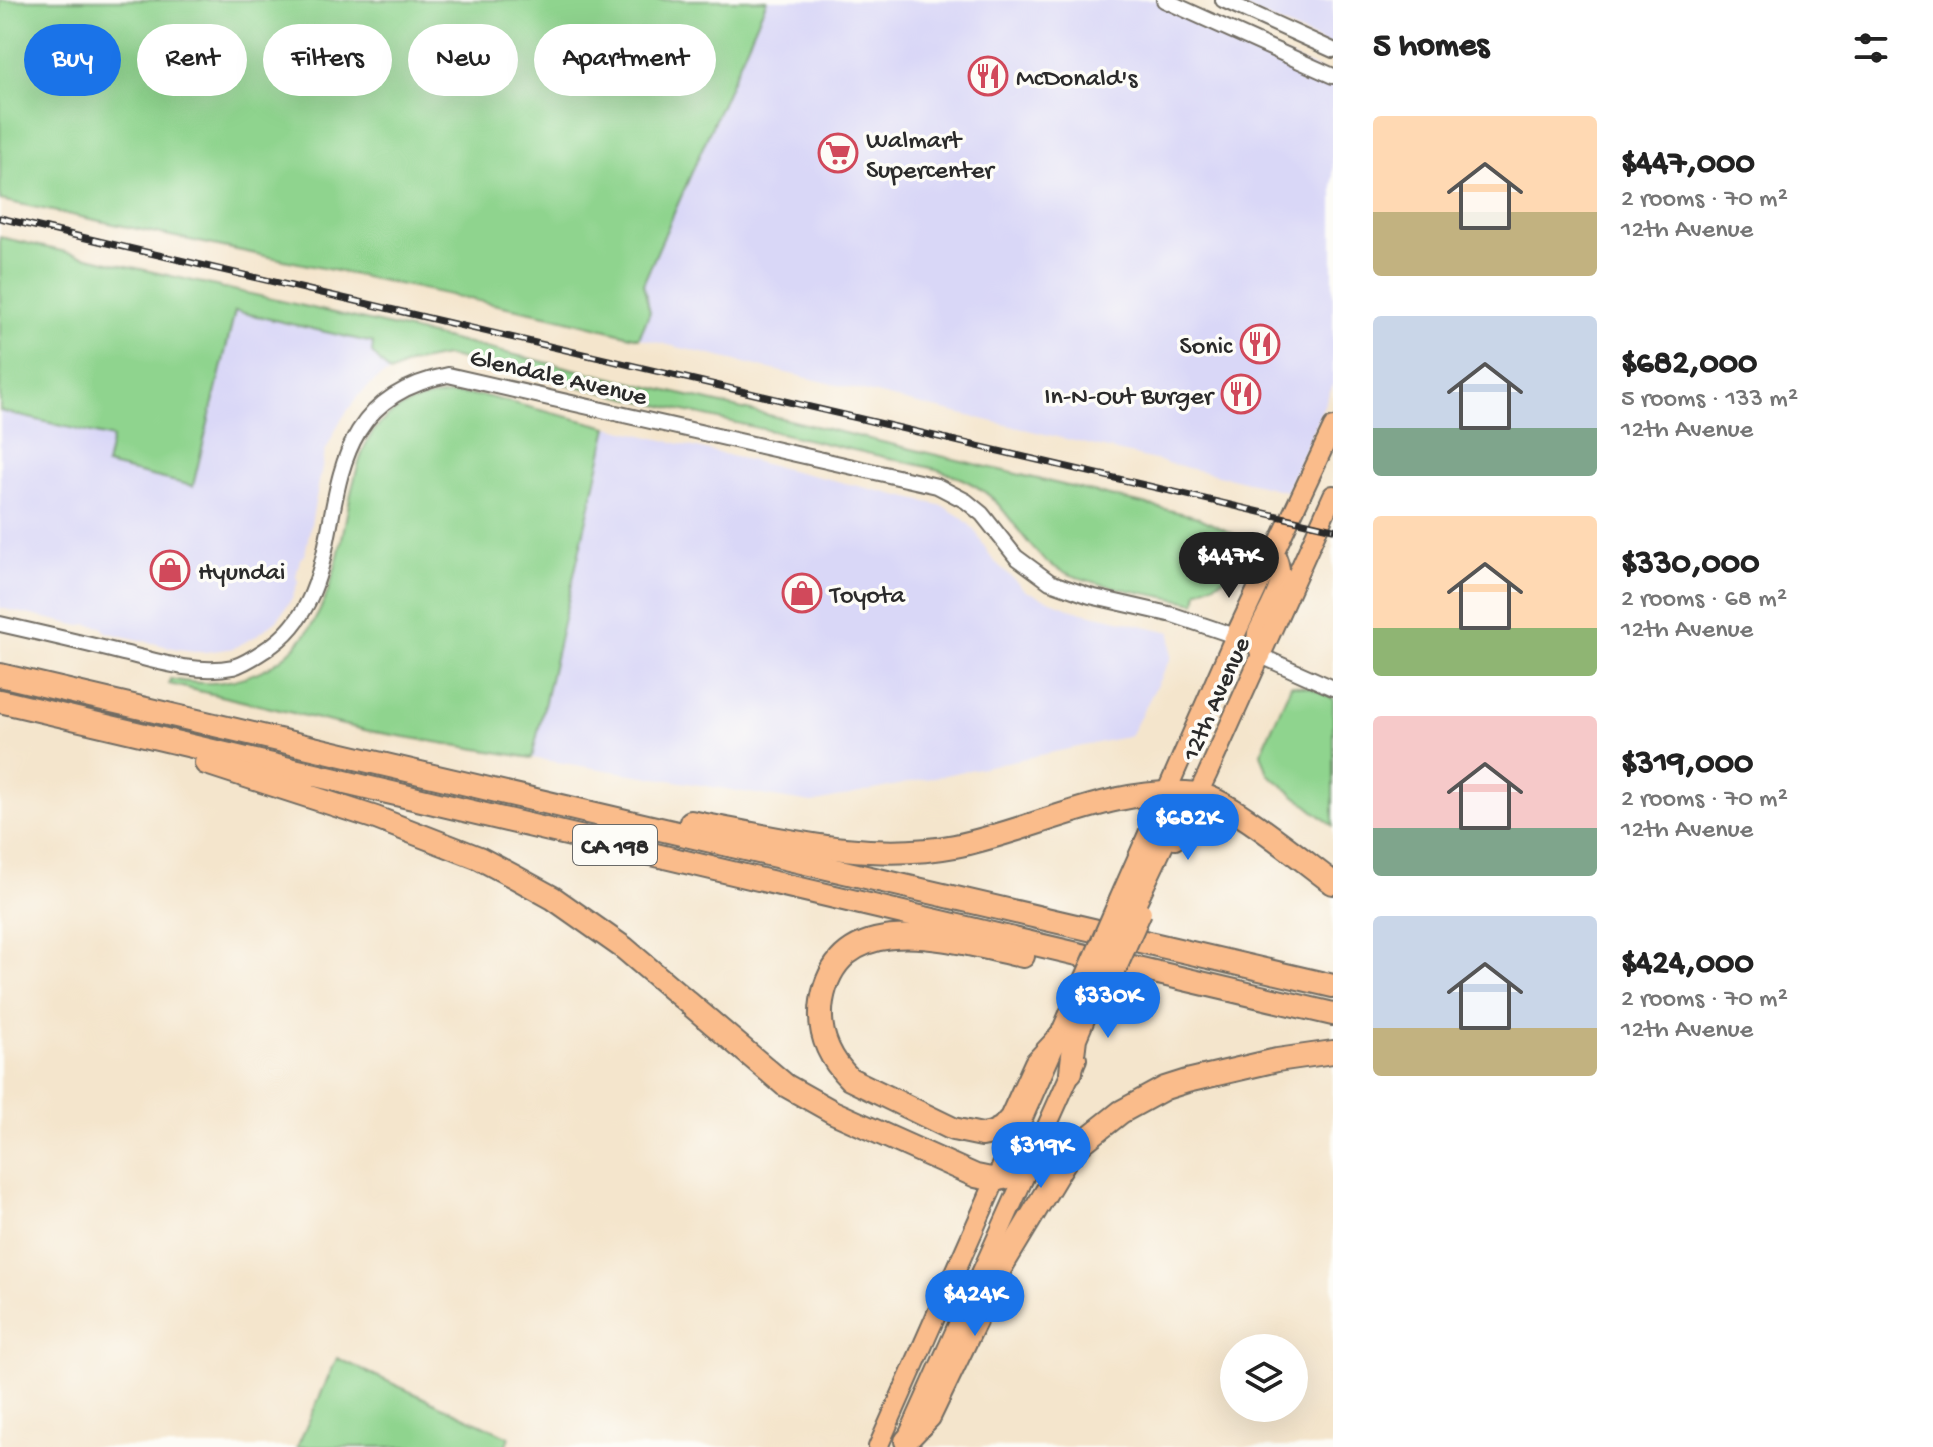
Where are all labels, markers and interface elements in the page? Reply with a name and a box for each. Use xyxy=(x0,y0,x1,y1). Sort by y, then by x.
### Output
chip: Buy xyxy=(24,24,121,96)
chip: Rent xyxy=(137,24,247,96)
chip: Filters xyxy=(263,24,392,96)
chip: New xyxy=(408,24,518,96)
chip: Apartment xyxy=(534,24,716,96)
icon: filters xyxy=(1849,26,1893,70)
text: 5 homes xyxy=(1373,28,1489,68)
restaurant icon: McDonald's xyxy=(967,55,1009,97)
place label: McDonald's xyxy=(1016,65,1139,96)
place label: Walmart Supercenter xyxy=(866,127,996,188)
supermarket icon: Walmart Supercenter xyxy=(817,132,859,174)
text: $447,000 xyxy=(1621,145,1755,185)
icon: home xyxy=(1437,148,1533,244)
text: 2 rooms · 70 m² xyxy=(1621,185,1788,216)
text: 12th Avenue xyxy=(1621,216,1753,247)
restaurant icon: Sonic xyxy=(1239,323,1281,365)
place label: Sonic xyxy=(1180,333,1233,364)
street label: Glendale Avenue xyxy=(466,344,650,415)
text: $682,000 xyxy=(1621,345,1757,385)
icon: home xyxy=(1437,348,1533,444)
restaurant icon: In-N-Out Burger xyxy=(1220,373,1262,415)
place label: In-N-Out Burger xyxy=(1044,383,1216,414)
text: 5 rooms · 133 m² xyxy=(1621,385,1798,416)
text: 12th Avenue xyxy=(1621,416,1753,447)
pin: $447K xyxy=(1173,532,1285,600)
text: $447K xyxy=(1197,542,1261,573)
text: $330,000 xyxy=(1621,545,1759,585)
icon: home xyxy=(1437,548,1533,644)
shop icon: Hyundai xyxy=(149,549,191,591)
place label: Hyundai xyxy=(198,559,286,590)
shop icon: Toyota xyxy=(781,572,823,614)
place label: Toyota xyxy=(828,582,906,613)
text: 2 rooms · 68 m² xyxy=(1621,585,1787,616)
text: 12th Avenue xyxy=(1621,616,1753,647)
street label: 12th Avenue xyxy=(1177,633,1259,767)
text: $319,000 xyxy=(1621,745,1753,785)
icon: home xyxy=(1437,748,1533,844)
text: 2 rooms · 70 m² xyxy=(1621,785,1788,816)
pin: $682K xyxy=(1132,794,1244,862)
text: $682K xyxy=(1155,804,1221,835)
text: 12th Avenue xyxy=(1621,816,1753,847)
road number: CA 198 xyxy=(573,825,657,865)
text: $424,000 xyxy=(1621,945,1754,985)
icon: home xyxy=(1437,948,1533,1044)
pin: $330K xyxy=(1052,972,1164,1040)
text: $330K xyxy=(1074,982,1142,1013)
text: 2 rooms · 70 m² xyxy=(1621,985,1788,1016)
text: 12th Avenue xyxy=(1621,1016,1753,1047)
pin: $319K xyxy=(985,1122,1097,1190)
text: $319K xyxy=(1009,1132,1073,1163)
pin: $424K xyxy=(919,1270,1031,1338)
text: $424K xyxy=(943,1280,1007,1311)
map controls xyxy=(1220,1334,1308,1422)
button: layers xyxy=(1220,1334,1308,1422)

